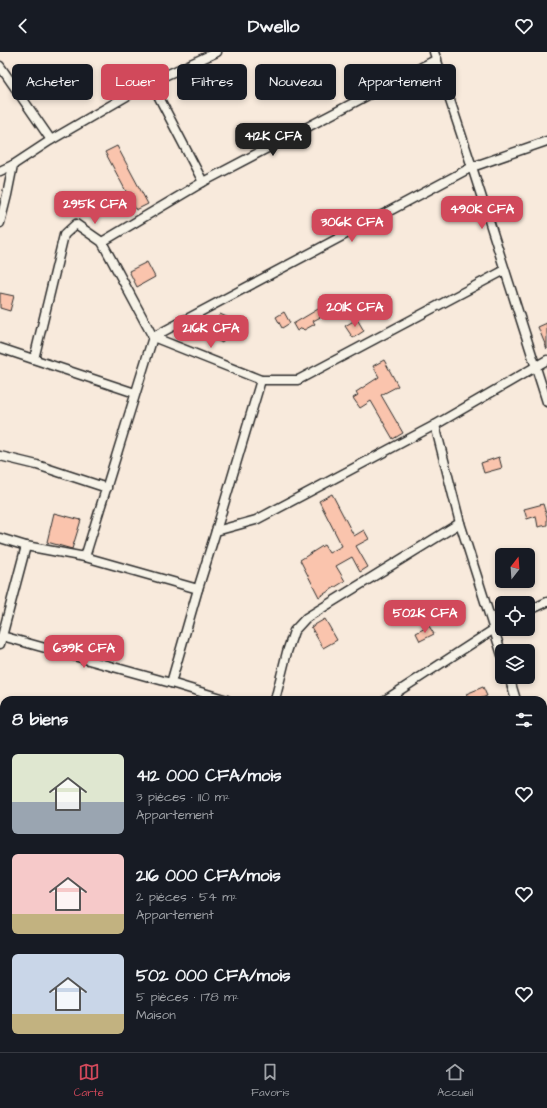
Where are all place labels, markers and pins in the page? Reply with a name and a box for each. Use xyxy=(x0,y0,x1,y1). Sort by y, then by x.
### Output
pin: 412K CFA xyxy=(232,123,314,157)
pin: 295K CFA xyxy=(54,191,136,225)
pin: 490K CFA xyxy=(441,196,523,230)
pin: 306K CFA xyxy=(311,209,393,243)
pin: 201K CFA xyxy=(314,294,396,328)
pin: 216K CFA xyxy=(170,315,252,349)
pin: 502K CFA xyxy=(384,600,466,634)
pin: 639K CFA xyxy=(43,635,125,669)

